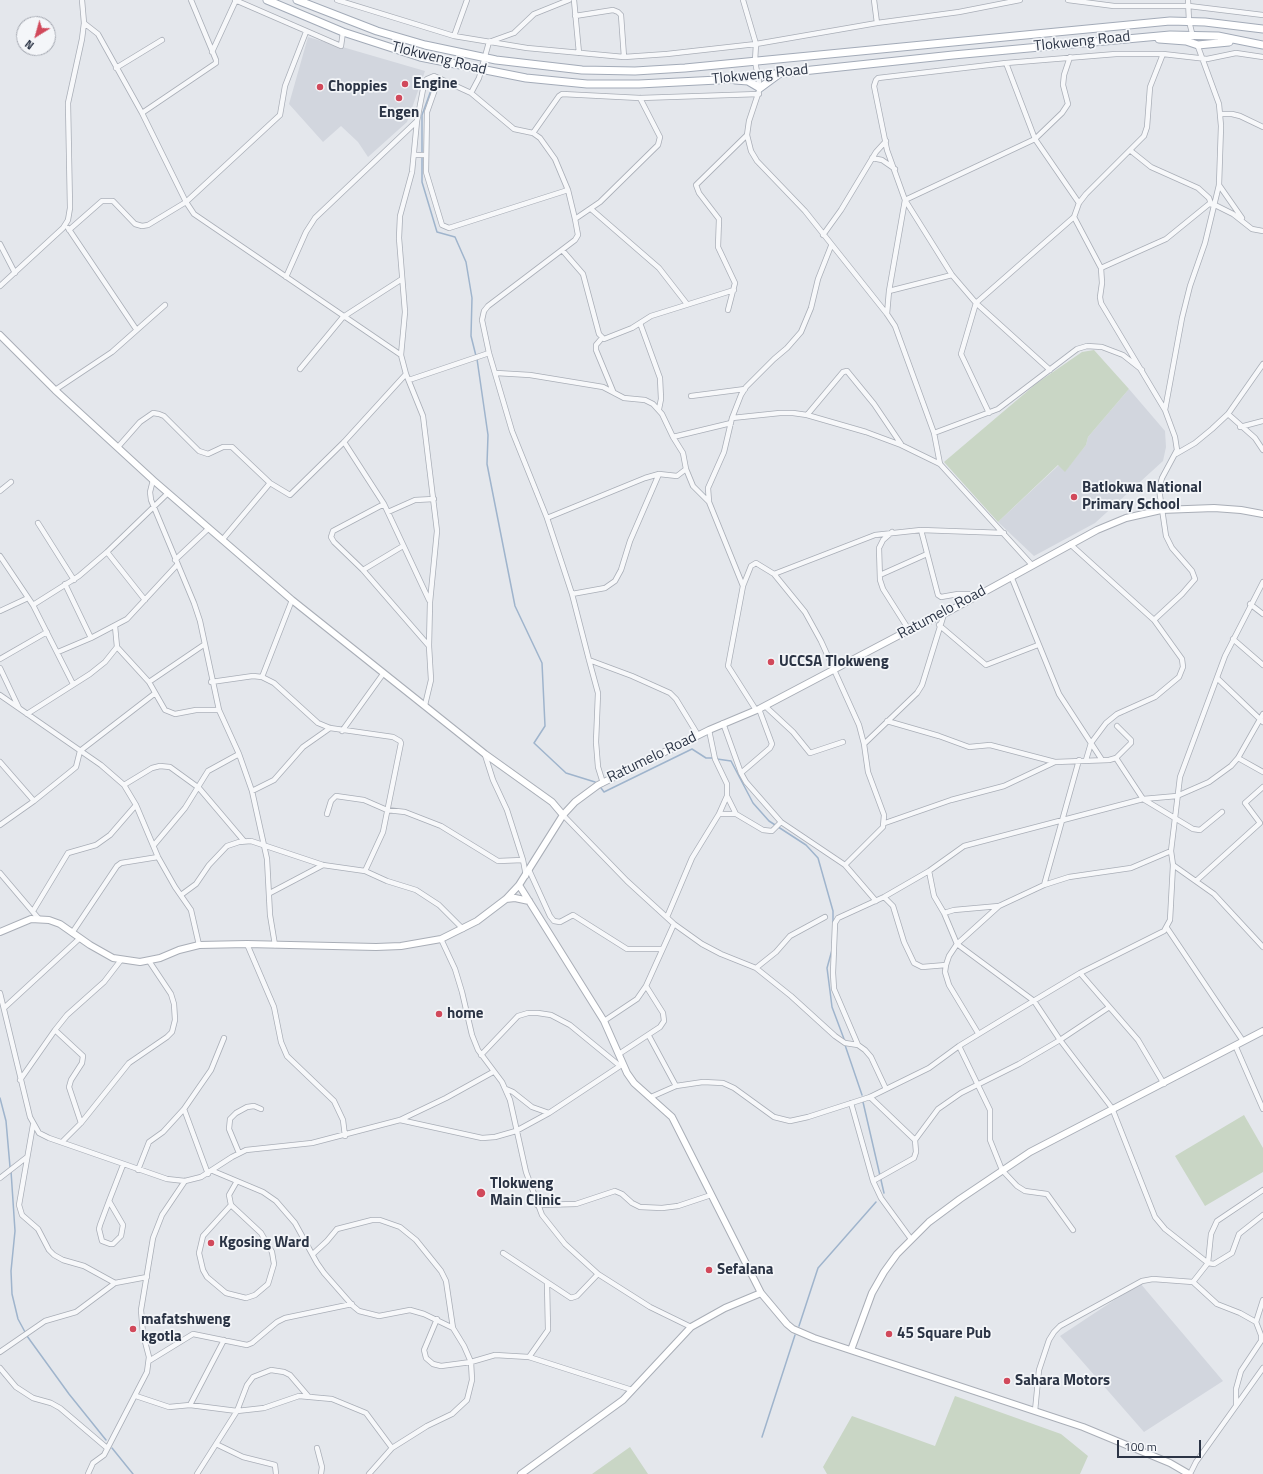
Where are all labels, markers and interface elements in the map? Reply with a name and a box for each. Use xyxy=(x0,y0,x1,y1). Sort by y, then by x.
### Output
north arrow xyxy=(16,16,56,56)
street label: Tlokweng Road xyxy=(1033,28,1131,56)
text: N xyxy=(22,36,37,53)
street label: Tlokweng Road xyxy=(390,39,488,79)
street label: Tlokweng Road xyxy=(711,61,809,89)
place label: Engine xyxy=(413,75,457,93)
place label: Choppies xyxy=(328,78,387,96)
marker: Engine xyxy=(400,79,410,89)
marker: Choppies xyxy=(315,82,325,92)
marker: Engen xyxy=(394,93,404,103)
place label: Engen xyxy=(379,104,419,122)
place label: Batlokwa National Primary School xyxy=(1082,479,1202,514)
marker: Batlokwa National Primary School xyxy=(1069,492,1079,502)
street label: Ratumelo Road xyxy=(895,582,989,644)
place label: UCCSA Tlokweng xyxy=(779,653,889,671)
marker: UCCSA Tlokweng xyxy=(766,657,776,667)
street label: Ratumelo Road xyxy=(604,729,700,787)
place label: home xyxy=(447,1005,484,1023)
marker: home xyxy=(434,1009,444,1019)
place label: Tlokweng Main Clinic xyxy=(490,1175,561,1210)
marker: Tlokweng Main Clinic xyxy=(475,1187,487,1199)
place label: Kgosing Ward xyxy=(219,1234,309,1252)
marker: Kgosing Ward xyxy=(206,1238,216,1248)
place label: Sefalana xyxy=(717,1261,774,1279)
marker: Sefalana xyxy=(704,1265,714,1275)
place label: mafatshweng kgotla xyxy=(141,1311,231,1346)
marker: mafatshweng kgotla xyxy=(128,1324,138,1334)
place label: 45 Square Pub xyxy=(897,1325,991,1343)
marker: 45 Square Pub xyxy=(884,1329,894,1339)
place label: Sahara Motors xyxy=(1015,1372,1110,1390)
marker: Sahara Motors xyxy=(1002,1376,1012,1386)
scale bar xyxy=(1119,1432,1203,1458)
text: 100 m xyxy=(1124,1437,1157,1456)

